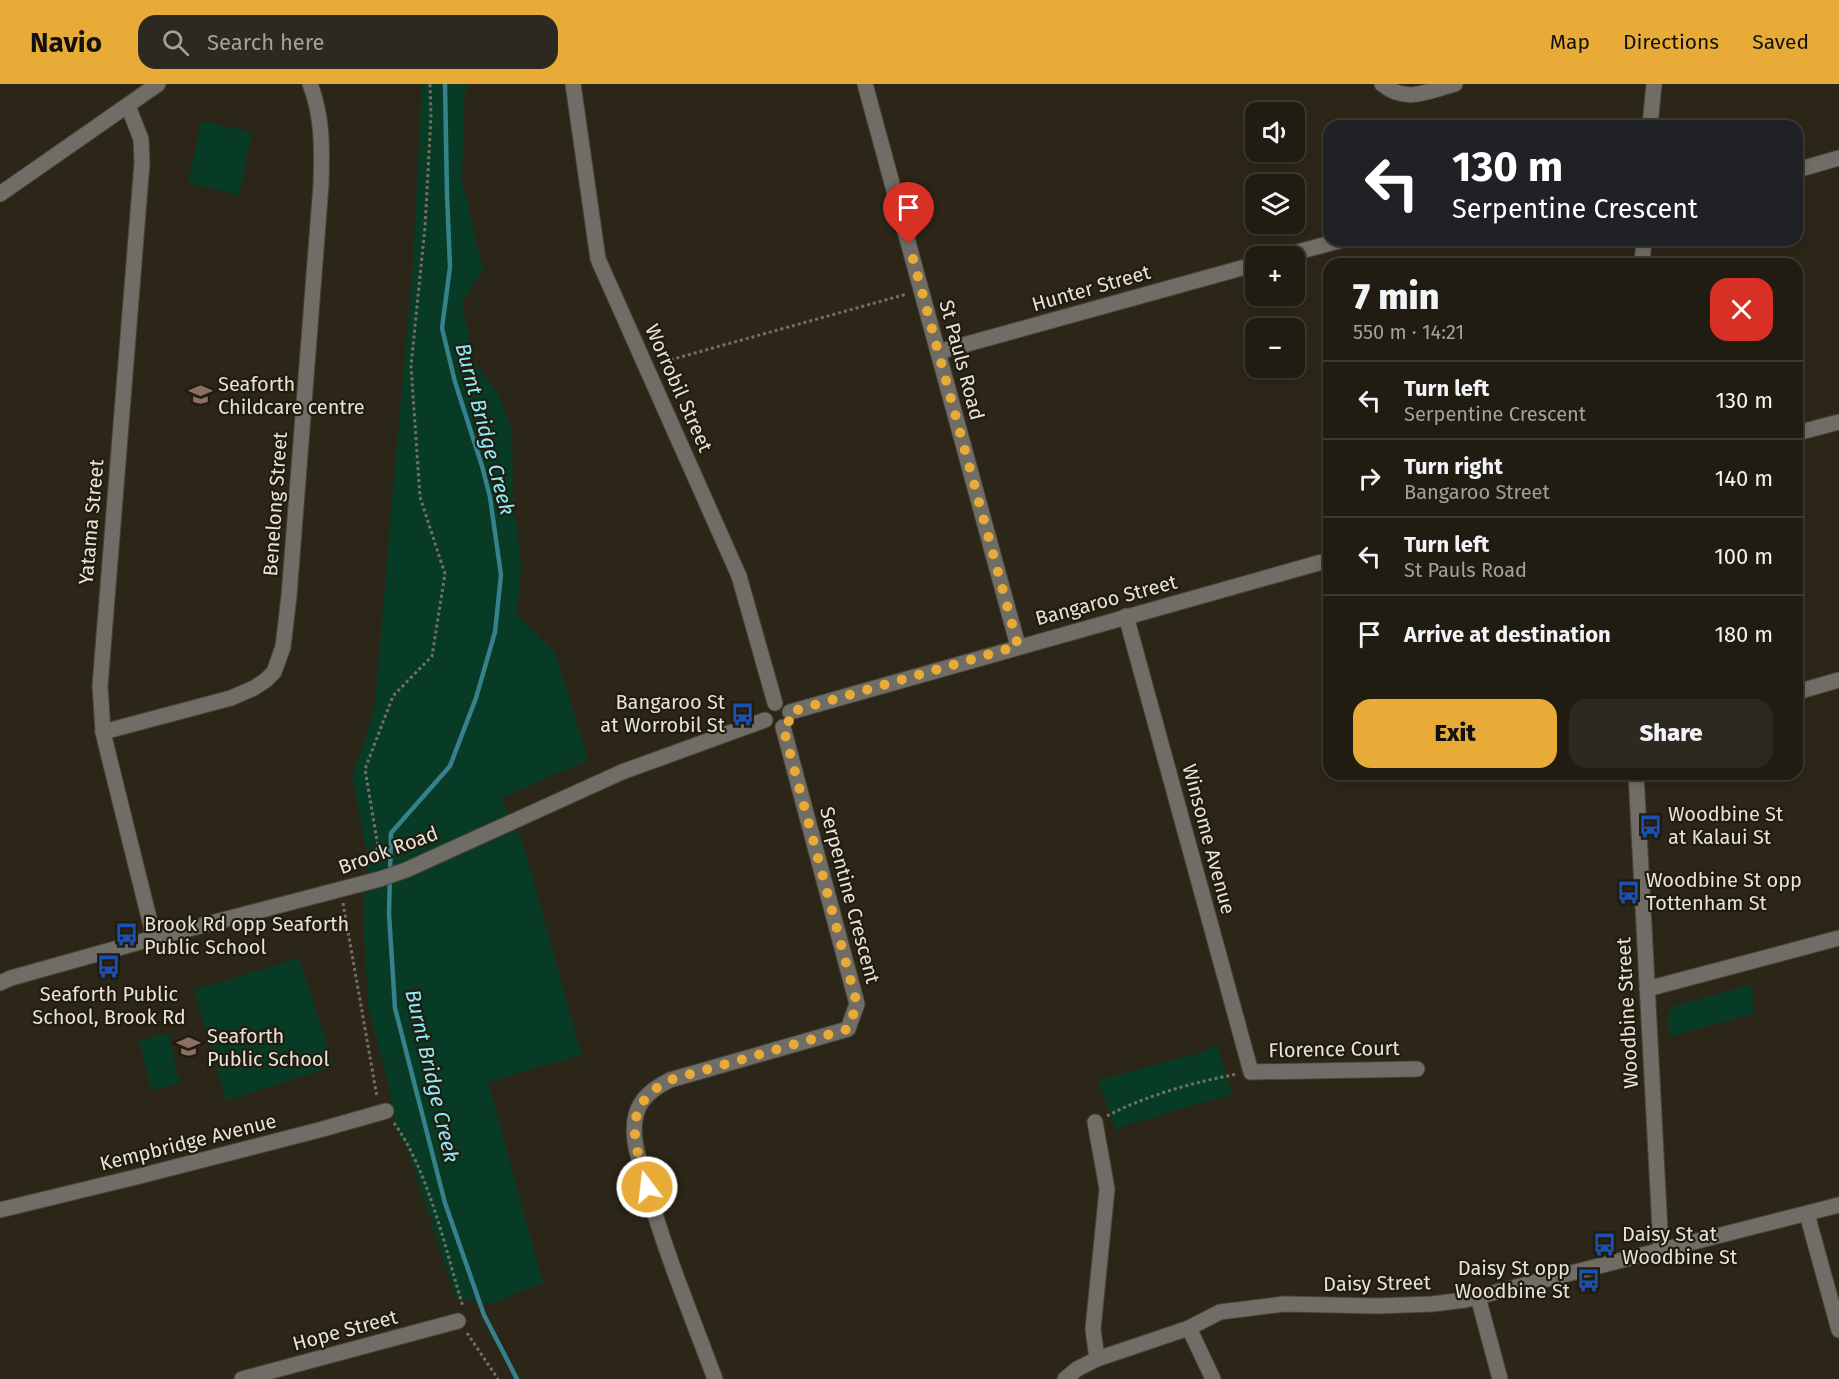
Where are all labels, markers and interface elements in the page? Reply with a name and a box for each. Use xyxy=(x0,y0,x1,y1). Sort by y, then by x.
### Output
search box xyxy=(138,15,558,69)
text: Navio xyxy=(30,26,102,59)
icon: search xyxy=(159,26,192,59)
text: Search here xyxy=(207,29,325,56)
text: Map xyxy=(1550,29,1590,55)
text: Directions xyxy=(1623,29,1719,55)
text: Saved xyxy=(1752,29,1809,55)
map controls xyxy=(1245,102,1305,378)
button: sound xyxy=(1245,102,1305,162)
text: 130 m xyxy=(1452,142,1563,192)
icon: left xyxy=(1353,144,1431,222)
button: layers xyxy=(1245,174,1305,234)
pin xyxy=(883,182,934,244)
icon: arrive xyxy=(892,191,925,224)
text: Serpentine Crescent xyxy=(1452,193,1698,225)
button: + xyxy=(1245,246,1305,306)
street label: Hunter Street xyxy=(1029,259,1154,316)
text: 7 min xyxy=(1353,275,1439,319)
button: close xyxy=(1710,278,1773,341)
street label: St Pauls Road xyxy=(934,297,990,423)
button: − xyxy=(1245,318,1305,378)
street label: Worrobil Street xyxy=(640,320,718,456)
text: 550 m · 14:21 xyxy=(1353,320,1464,344)
water label: Burnt Bridge Creek xyxy=(450,340,520,518)
place label: Seaforth Childcare centre xyxy=(218,372,365,419)
text: Turn left xyxy=(1404,375,1489,402)
school or university icon: Seaforth Childcare centre xyxy=(187,382,213,408)
icon: left xyxy=(1353,384,1386,417)
text: 130 m xyxy=(1716,387,1773,414)
text: Serpentine Crescent xyxy=(1404,402,1586,426)
street label: Benelong Street xyxy=(258,430,292,577)
text: Turn right xyxy=(1404,453,1503,480)
street label: Yatama Street xyxy=(74,457,109,586)
icon: right xyxy=(1353,462,1386,495)
text: 140 m xyxy=(1715,465,1773,492)
text: Bangaroo Street xyxy=(1404,480,1550,504)
text: Turn left xyxy=(1404,531,1489,558)
icon: left xyxy=(1353,540,1386,573)
text: 100 m xyxy=(1714,543,1773,570)
text: St Pauls Road xyxy=(1404,558,1527,582)
street label: Bangaroo Street xyxy=(1033,569,1180,630)
icon: arrive xyxy=(1353,618,1386,651)
text: Arrive at destination xyxy=(1404,621,1611,648)
text: 180 m xyxy=(1714,621,1773,648)
place label: Bangaroo St at Worrobil St xyxy=(600,690,726,737)
button: Exit xyxy=(1353,699,1557,768)
button: Share xyxy=(1569,699,1773,768)
bus stop icon: Bangaroo St at Worrobil St xyxy=(730,701,756,727)
street label: Winsome Avenue xyxy=(1177,761,1241,917)
place label: Woodbine St at Kalaui St xyxy=(1668,802,1784,849)
street label: Serpentine Crescent xyxy=(815,804,885,987)
bus stop icon: Woodbine St at Kalaui St xyxy=(1637,813,1663,839)
street label: Brook Road xyxy=(335,821,441,879)
place label: Woodbine St opp Tottenham St xyxy=(1646,868,1802,915)
bus stop icon: Woodbine St opp Tottenham St xyxy=(1615,879,1641,905)
place label: Brook Rd opp Seaforth Public School xyxy=(144,912,349,959)
bus stop icon: Brook Rd opp Seaforth Public School xyxy=(113,922,139,948)
street label: Woodbine Street xyxy=(1611,936,1643,1089)
bus stop icon: Seaforth Public School, Brook Rd xyxy=(96,954,122,980)
place label: Seaforth Public School, Brook Rd xyxy=(32,982,186,1029)
water label: Burnt Bridge Creek xyxy=(399,987,465,1165)
place label: Seaforth Public School xyxy=(207,1024,329,1071)
school or university icon: Seaforth Public School xyxy=(176,1034,202,1060)
street label: Florence Court xyxy=(1268,1036,1401,1062)
street label: Kempbridge Avenue xyxy=(97,1108,279,1176)
position arrow xyxy=(615,1155,679,1219)
place label: Daisy St at Woodbine St xyxy=(1622,1222,1738,1269)
bus stop icon: Daisy St at Woodbine St xyxy=(1591,1232,1617,1258)
place label: Daisy St opp Woodbine St xyxy=(1455,1256,1571,1303)
bus stop icon: Daisy St opp Woodbine St xyxy=(1575,1267,1601,1293)
street label: Daisy Street xyxy=(1323,1270,1432,1296)
street label: Hope Street xyxy=(290,1304,401,1356)

